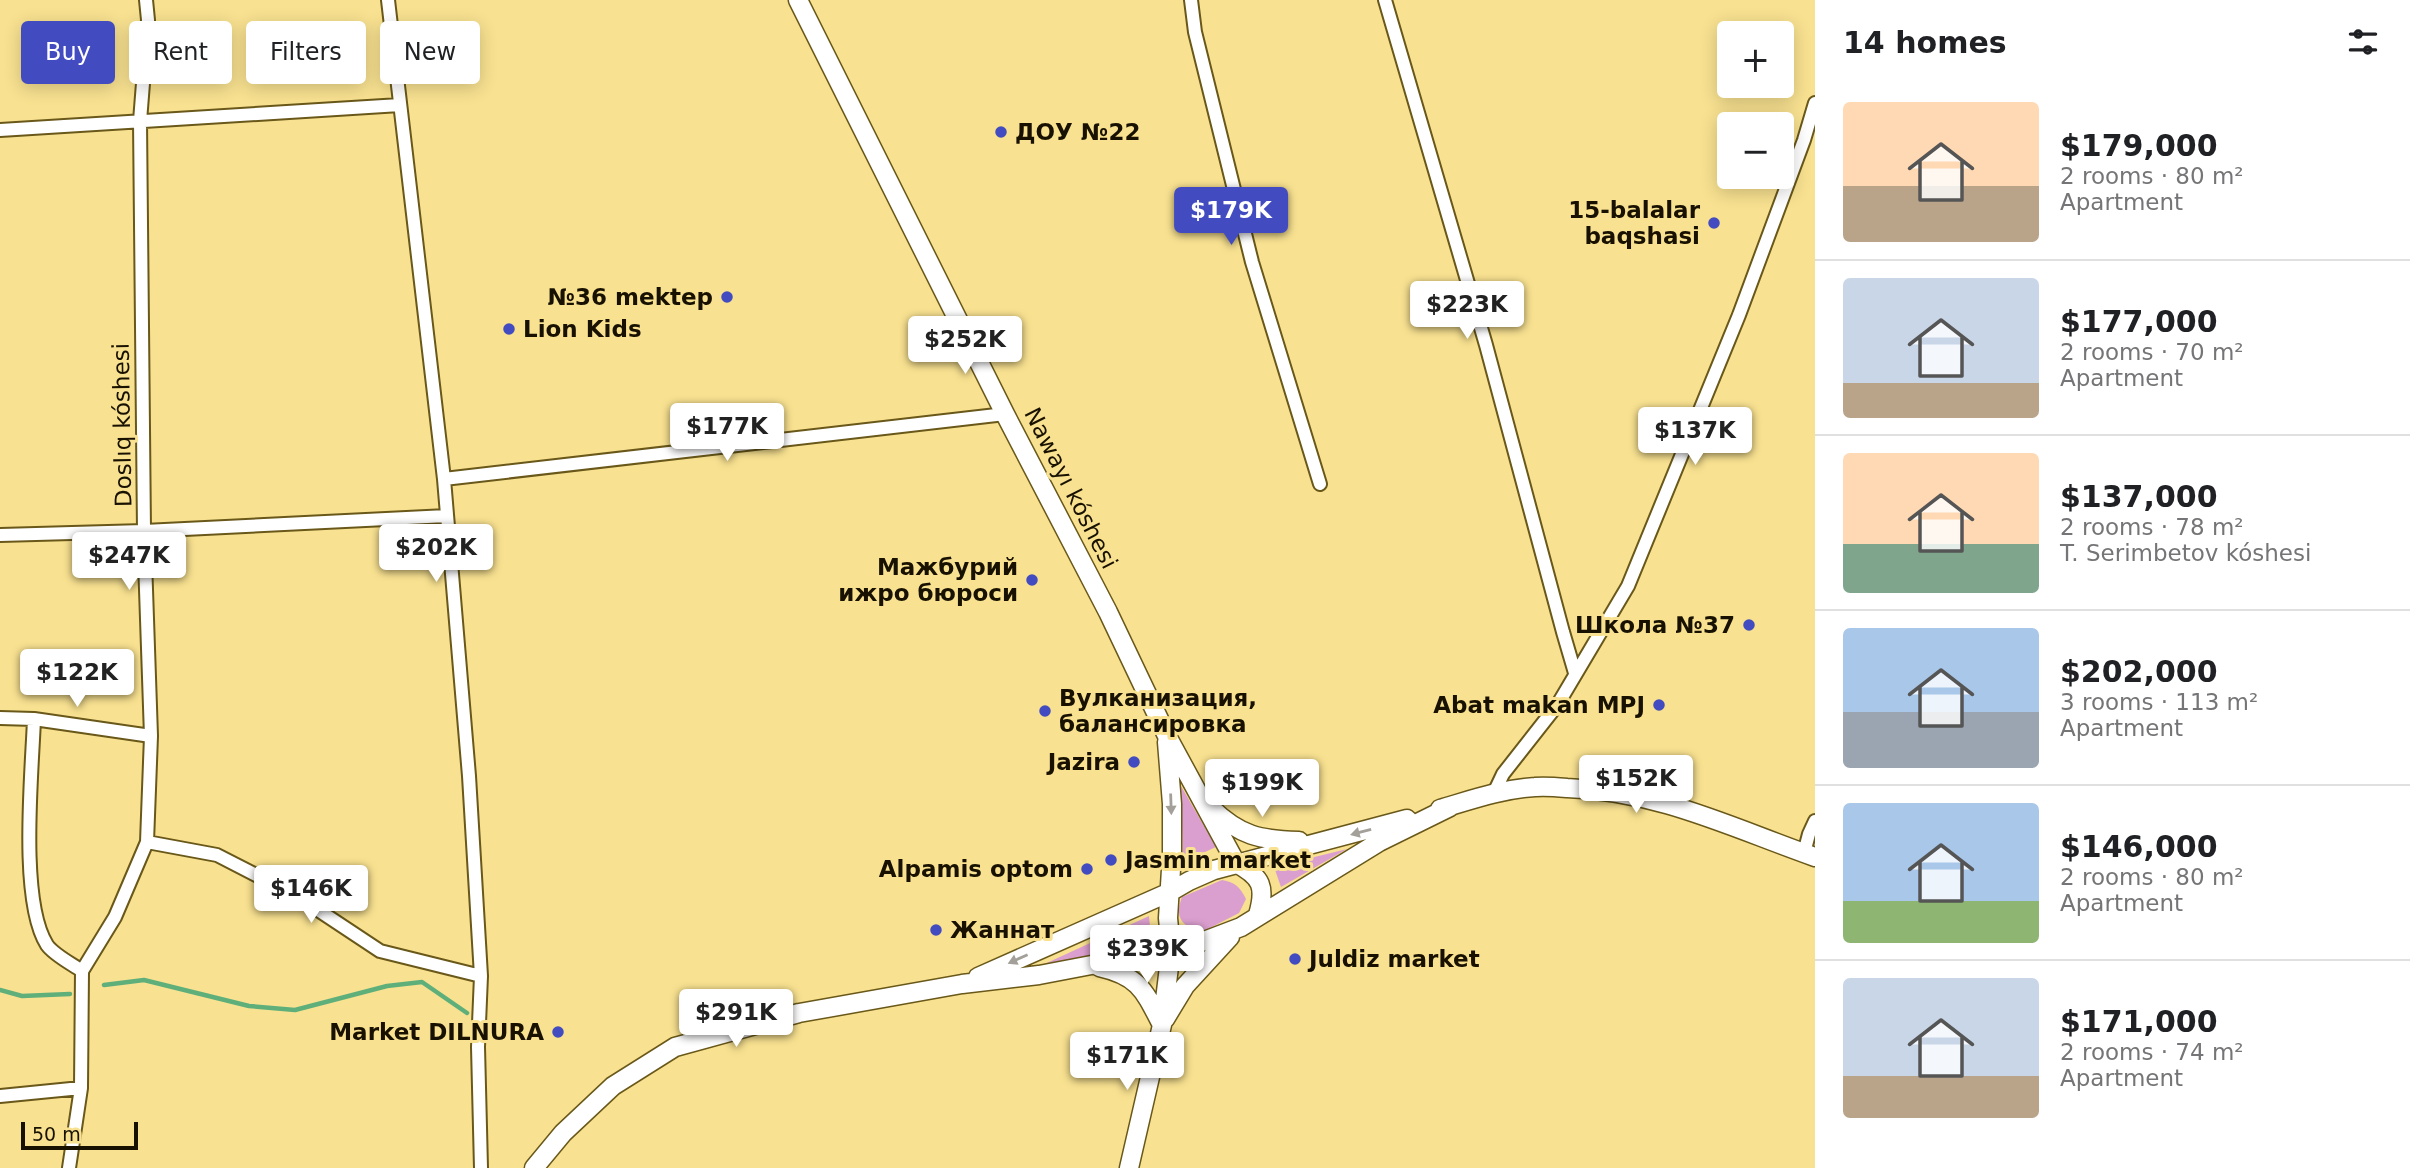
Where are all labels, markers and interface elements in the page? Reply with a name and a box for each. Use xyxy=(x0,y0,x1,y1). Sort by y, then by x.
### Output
chip: Buy xyxy=(21,21,115,84)
chip: Rent xyxy=(129,21,232,84)
chip: Filters xyxy=(246,21,366,84)
chip: New xyxy=(380,21,480,84)
map controls xyxy=(1717,21,1794,189)
button: + xyxy=(1717,21,1794,98)
icon: filters xyxy=(2344,23,2382,61)
text: 14 homes xyxy=(1843,25,2007,60)
button: − xyxy=(1717,112,1794,189)
place label: ДОУ №22 xyxy=(1015,119,1140,145)
marker: ДОУ №22 xyxy=(993,124,1009,140)
text: $179,000 xyxy=(2060,128,2218,163)
icon: home xyxy=(1899,130,1983,214)
text: 2 rooms · 80 m² xyxy=(2060,163,2244,189)
pin: $179K xyxy=(1182,188,1280,247)
text: Apartment xyxy=(2060,189,2183,215)
text: $179K xyxy=(1190,197,1272,223)
place label: 15-balalar baqshasi xyxy=(1568,197,1701,249)
marker: 15-balalar baqshasi xyxy=(1706,215,1722,231)
pin: $223K xyxy=(1418,282,1516,341)
place label: №36 mektep xyxy=(547,284,713,310)
marker: №36 mektep xyxy=(719,289,735,305)
text: $223K xyxy=(1426,291,1508,317)
text: $177,000 xyxy=(2060,304,2218,339)
icon: home xyxy=(1899,306,1983,390)
place label: Lion Kids xyxy=(523,316,642,342)
pin: $252K xyxy=(916,316,1014,376)
marker: Lion Kids xyxy=(501,321,517,337)
text: $252K xyxy=(924,326,1006,352)
text: 2 rooms · 70 m² xyxy=(2060,339,2244,365)
street label: Doslıq kóshesi xyxy=(108,343,136,507)
text: Apartment xyxy=(2060,365,2183,391)
street label: Nawayı kóshesi xyxy=(1019,403,1123,573)
pin: $177K xyxy=(678,404,776,463)
pin: $137K xyxy=(1646,407,1744,467)
text: $177K xyxy=(686,413,768,439)
text: $137K xyxy=(1654,417,1736,443)
text: $137,000 xyxy=(2060,479,2218,514)
icon: home xyxy=(1899,481,1983,565)
text: 2 rooms · 78 m² xyxy=(2060,514,2244,540)
pin: $202K xyxy=(387,524,485,584)
pin: $247K xyxy=(80,532,178,592)
text: $202K xyxy=(395,534,477,560)
text: T. Serimbetov kóshesi xyxy=(2060,540,2311,566)
text: $247K xyxy=(88,542,170,568)
place label: Мажбурий ижро бюроси xyxy=(838,554,1018,606)
marker: Мажбурий ижро бюроси xyxy=(1024,572,1040,588)
place label: Школа №37 xyxy=(1575,612,1735,638)
marker: Школа №37 xyxy=(1741,617,1757,633)
pin: $122K xyxy=(28,650,126,709)
text: $202,000 xyxy=(2060,654,2218,689)
icon: home xyxy=(1899,656,1983,740)
text: $122K xyxy=(36,659,118,685)
place label: Вулканизация, балансировка xyxy=(1059,685,1257,737)
text: 3 rooms · 113 m² xyxy=(2060,689,2258,715)
place label: Abat makan MPJ xyxy=(1433,692,1645,718)
marker: Abat makan MPJ xyxy=(1651,697,1667,713)
marker: Вулканизация, балансировка xyxy=(1037,703,1053,719)
text: Apartment xyxy=(2060,715,2183,741)
place label: Jazira xyxy=(1046,749,1120,775)
marker: Jazira xyxy=(1126,754,1142,770)
pin: $152K xyxy=(1587,756,1685,815)
pin: $199K xyxy=(1213,760,1311,819)
text: $152K xyxy=(1595,765,1677,791)
text: $199K xyxy=(1221,769,1303,795)
one-way arrow xyxy=(1166,793,1177,815)
one-way arrow xyxy=(1350,827,1372,838)
text: $146,000 xyxy=(2060,829,2218,864)
icon: home xyxy=(1899,831,1983,915)
place label: Jasmin market xyxy=(1123,847,1311,873)
marker: Jasmin market xyxy=(1103,852,1119,868)
place label: Alpamis optom xyxy=(879,856,1073,882)
marker: Alpamis optom xyxy=(1079,861,1095,877)
text: 2 rooms · 80 m² xyxy=(2060,864,2244,890)
pin: $146K xyxy=(262,866,360,925)
text: $146K xyxy=(270,875,352,901)
text: Apartment xyxy=(2060,890,2183,916)
place label: Жаннат xyxy=(950,917,1055,943)
marker: Жаннат xyxy=(928,922,944,938)
pin: $239K xyxy=(1098,926,1196,985)
text: $239K xyxy=(1106,935,1188,961)
place label: Juldiz market xyxy=(1307,946,1480,972)
marker: Juldiz market xyxy=(1287,951,1303,967)
one-way arrow xyxy=(1008,953,1028,965)
pin: $291K xyxy=(687,990,785,1049)
text: $291K xyxy=(695,999,777,1025)
text: $171,000 xyxy=(2060,1004,2218,1039)
icon: home xyxy=(1899,1006,1983,1090)
place label: Market DILNURA xyxy=(329,1019,544,1045)
marker: Market DILNURA xyxy=(550,1024,566,1040)
pin: $171K xyxy=(1078,1032,1176,1092)
text: 2 rooms · 74 m² xyxy=(2060,1039,2244,1065)
text: $171K xyxy=(1086,1042,1168,1068)
text: Apartment xyxy=(2060,1065,2183,1091)
scale bar xyxy=(21,1119,138,1151)
text: 50 m xyxy=(32,1123,81,1145)

